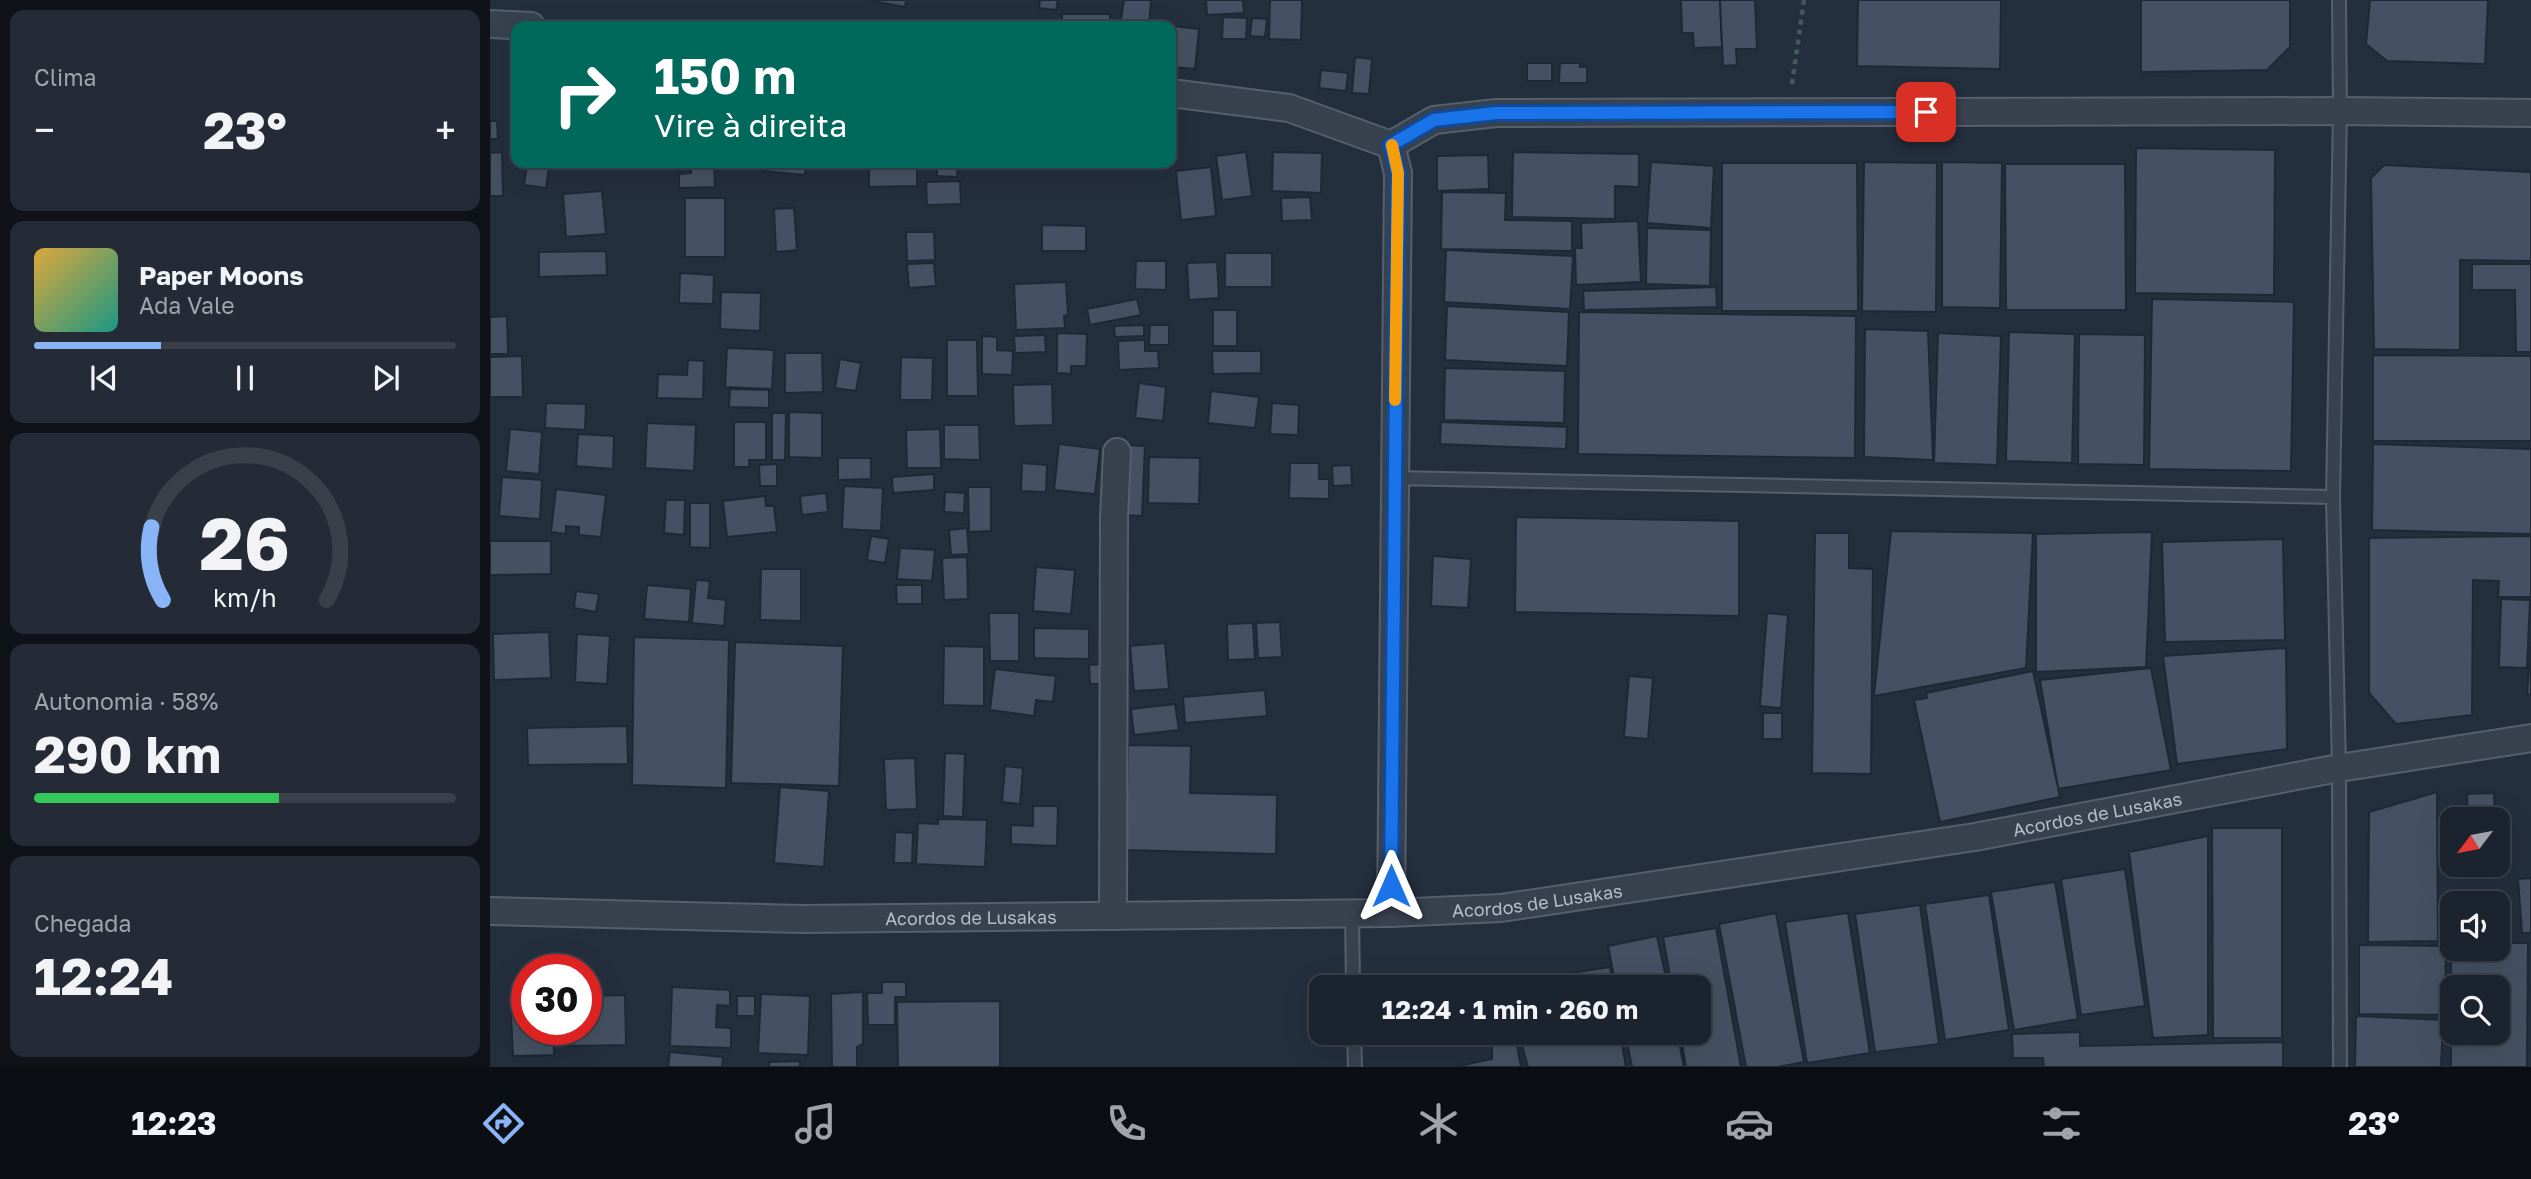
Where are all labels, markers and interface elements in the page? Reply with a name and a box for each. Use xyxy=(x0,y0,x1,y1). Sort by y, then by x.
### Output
text: 150 m xyxy=(654,46,796,105)
icon: right xyxy=(539,49,630,140)
text: Clima xyxy=(34,63,97,91)
pin xyxy=(1896,82,1956,142)
icon: arrive xyxy=(1907,93,1945,131)
text: 23° xyxy=(203,98,287,160)
text: Vire à direita xyxy=(654,106,847,144)
text: − xyxy=(34,107,55,152)
text: + xyxy=(435,107,456,152)
text: Paper Moons xyxy=(139,260,304,291)
text: Ada Vale xyxy=(139,291,235,319)
icon: previous xyxy=(85,359,123,397)
icon: pause xyxy=(226,359,264,397)
icon: next xyxy=(367,359,405,397)
text: 26 xyxy=(200,499,290,586)
text: km/h xyxy=(213,581,277,612)
text: Autonomia · 58% xyxy=(34,687,218,715)
text: 290 km xyxy=(34,722,221,784)
street label: Acordos de Lusakas xyxy=(2011,787,2184,841)
north arrow xyxy=(2440,807,2510,877)
map controls xyxy=(2440,807,2510,1045)
position arrow xyxy=(1354,849,1428,923)
street label: Acordos de Lusakas xyxy=(1452,879,1624,921)
button: sound xyxy=(2440,891,2510,961)
street label: Acordos de Lusakas xyxy=(885,905,1057,929)
text: Chegada xyxy=(34,909,131,937)
text: 12:24 xyxy=(34,944,173,1006)
speed limit sign: 30 xyxy=(511,954,602,1045)
button: search xyxy=(2440,975,2510,1045)
text: 12:24 · 1 min · 260 m xyxy=(1382,994,1638,1025)
icon: directions xyxy=(479,1099,528,1148)
icon: music xyxy=(791,1099,840,1148)
icon: phone xyxy=(1102,1099,1151,1148)
icon: climate xyxy=(1414,1099,1463,1148)
icon: car xyxy=(1725,1099,1774,1148)
icon: filters xyxy=(2037,1099,2086,1148)
text: 12:23 xyxy=(131,1104,217,1142)
text: 23° xyxy=(2348,1104,2400,1142)

